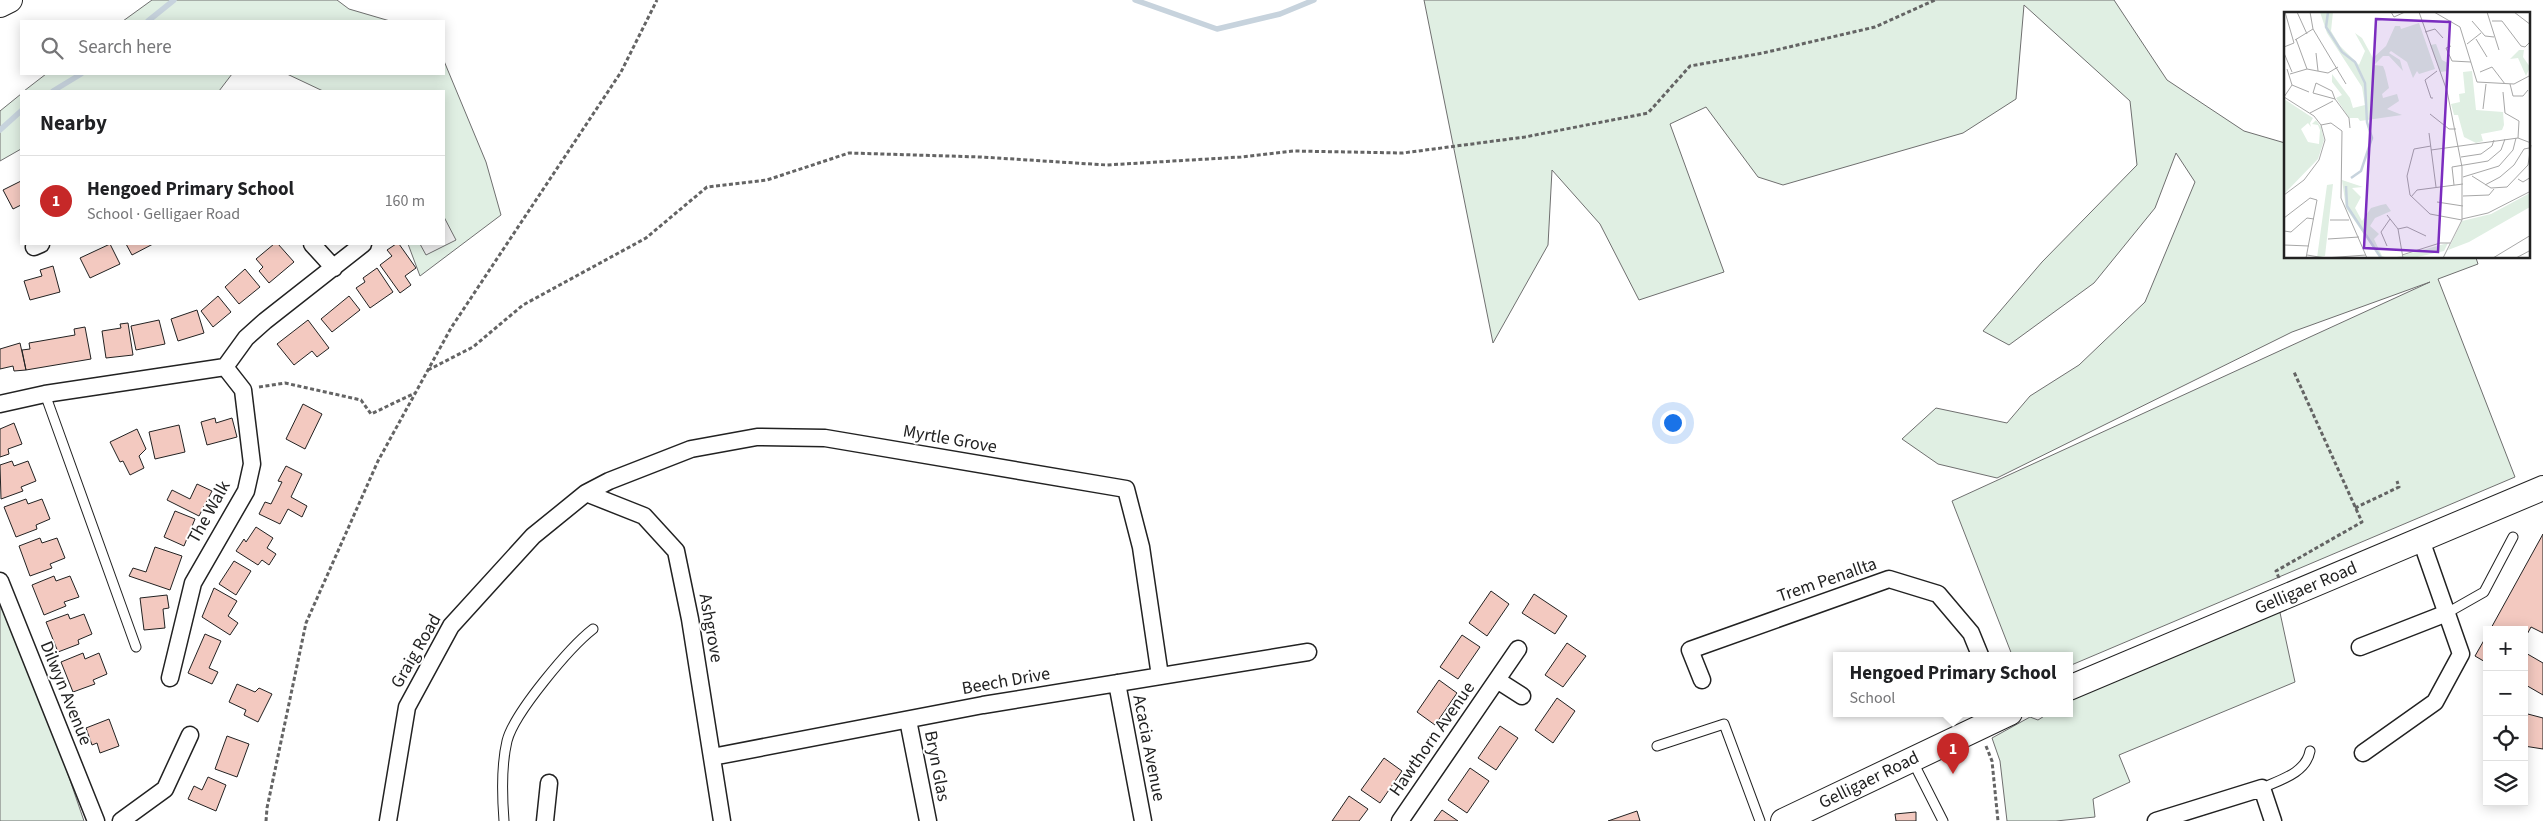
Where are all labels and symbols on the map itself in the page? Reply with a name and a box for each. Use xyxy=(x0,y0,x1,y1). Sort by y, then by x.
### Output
inset map xyxy=(2284,12,2530,259)
your location xyxy=(1660,410,1686,436)
street label: Myrtle Grove xyxy=(901,418,999,460)
street label: The Walk xyxy=(181,476,237,548)
street label: Trem Penallta xyxy=(1774,551,1880,609)
street label: Gelligaer Road xyxy=(2251,555,2361,621)
street label: Ashgrove xyxy=(693,592,729,665)
street label: Graig Road xyxy=(385,609,447,693)
street label: Dilwyn Avenue xyxy=(34,637,98,749)
street label: Beech Drive xyxy=(960,661,1052,701)
street label: Hawthorn Avenue xyxy=(1383,677,1481,801)
street label: Acacia Avenue xyxy=(1126,693,1172,803)
street label: Bryn Glas xyxy=(918,729,956,803)
pin: 1 xyxy=(1937,733,1969,774)
street label: Gelligaer Road xyxy=(1815,745,1923,815)

